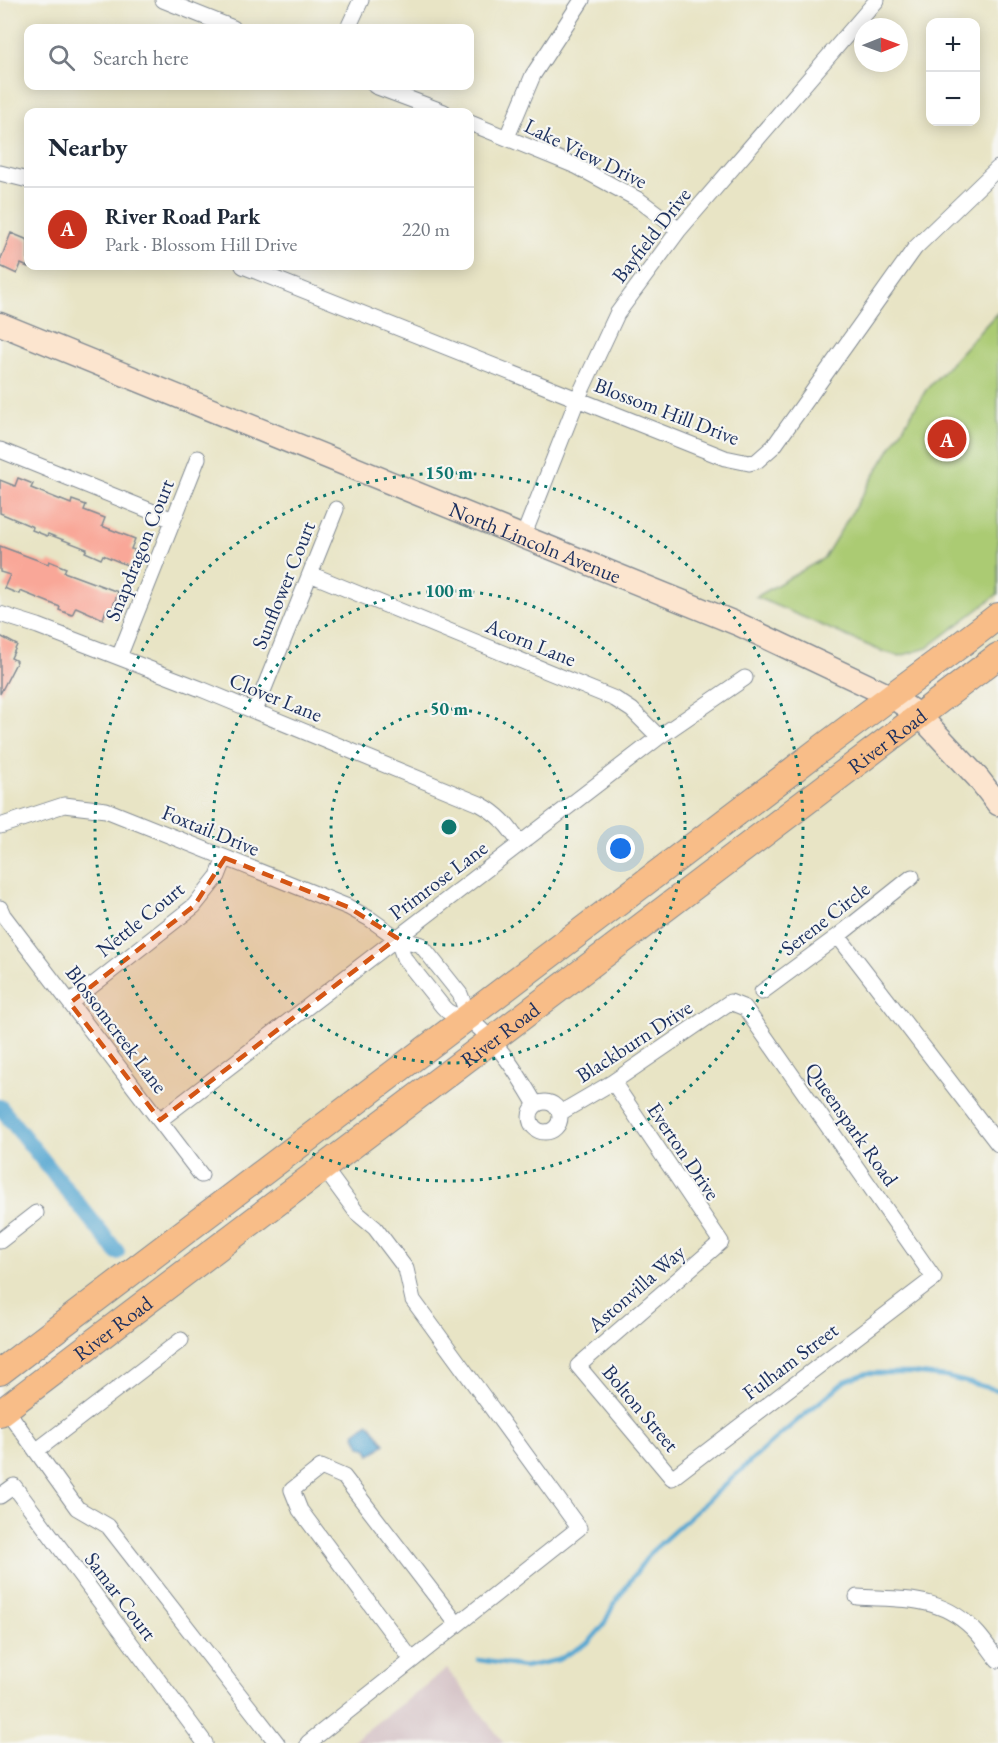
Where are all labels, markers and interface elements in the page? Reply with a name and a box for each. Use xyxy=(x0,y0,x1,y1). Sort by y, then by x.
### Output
north arrow xyxy=(854,18,908,72)
map controls xyxy=(926,18,980,126)
button: + xyxy=(926,18,980,72)
search box xyxy=(24,24,474,90)
icon: search xyxy=(45,41,78,74)
text: Search here xyxy=(93,43,188,72)
button: − xyxy=(926,72,980,126)
street label: Lake View Drive xyxy=(520,112,652,194)
text: Nearby xyxy=(48,130,128,164)
street label: Bayfield Drive xyxy=(605,182,697,288)
text: River Road Park xyxy=(105,202,260,231)
text: A xyxy=(60,216,75,242)
text: 220 m xyxy=(402,216,450,242)
text: Park · Blossom Hill Drive xyxy=(105,231,297,257)
street label: Blossom Hill Drive xyxy=(590,371,744,451)
pin: A xyxy=(928,416,966,462)
text: 150 m xyxy=(425,461,473,484)
street label: Snapdragon Court xyxy=(98,475,180,625)
street label: North Lincoln Avenue xyxy=(446,495,625,589)
street label: Sunflower Court xyxy=(245,517,321,653)
text: 100 m xyxy=(425,579,473,602)
street label: Acorn Lane xyxy=(481,611,580,672)
street label: Clover Lane xyxy=(225,666,327,728)
text: 50 m xyxy=(430,697,468,720)
street label: River Road xyxy=(842,702,932,779)
street label: Foxtail Drive xyxy=(158,798,264,862)
centre of rings xyxy=(439,817,459,837)
street label: Primrose Lane xyxy=(383,834,493,926)
your location xyxy=(606,834,635,863)
street label: Nettle Court xyxy=(91,875,190,963)
street label: Serene Circle xyxy=(775,875,875,961)
street label: Blossomcreek Lane xyxy=(60,960,174,1098)
street label: Blackburn Drive xyxy=(571,993,697,1089)
street label: River Road xyxy=(455,995,545,1073)
street label: Queenspark Road xyxy=(799,1057,905,1192)
street label: Everton Drive xyxy=(641,1097,727,1205)
street label: Astonvilla Way xyxy=(581,1238,691,1338)
street label: River Road xyxy=(67,1289,158,1366)
street label: Fulham Street xyxy=(737,1316,843,1406)
street label: Bolton Street xyxy=(597,1359,686,1458)
street label: Samar Court xyxy=(79,1546,163,1646)

